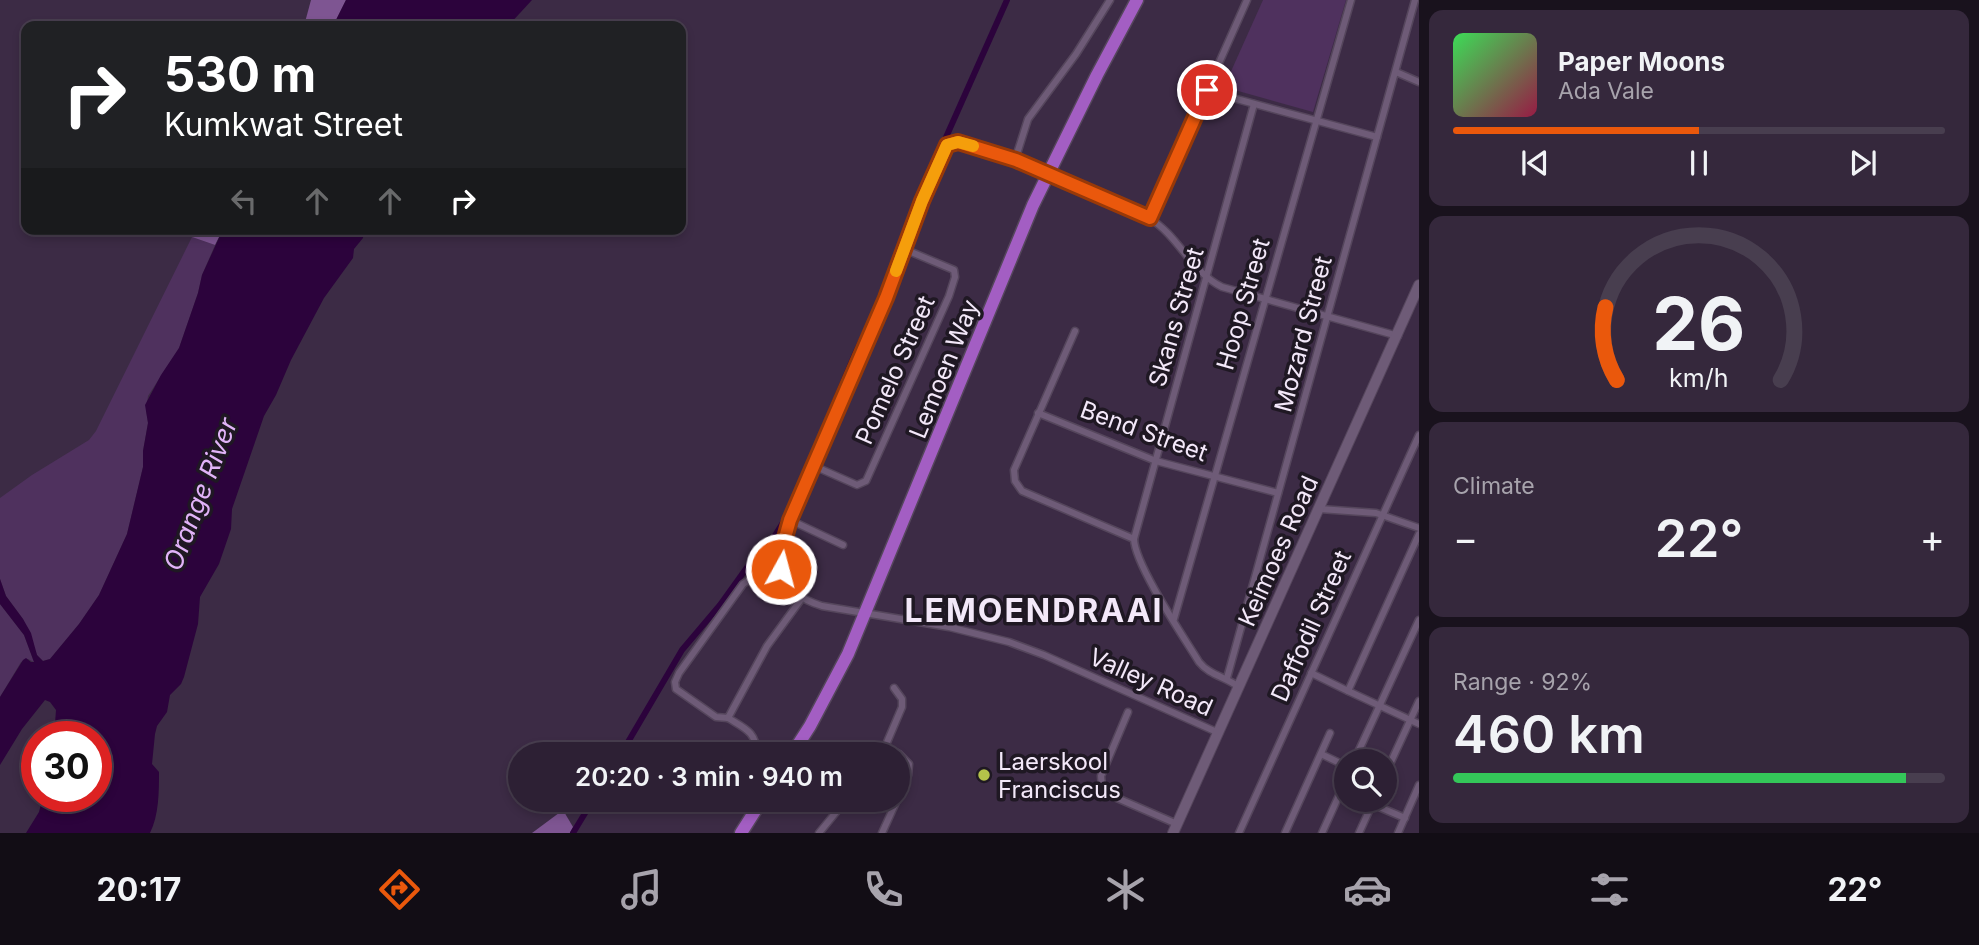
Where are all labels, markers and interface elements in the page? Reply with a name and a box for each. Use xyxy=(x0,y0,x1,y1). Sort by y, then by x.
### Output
text: 530 m xyxy=(164,45,316,104)
text: Paper Moons xyxy=(1558,46,1725,77)
icon: right xyxy=(49,49,140,140)
pin xyxy=(1177,60,1237,120)
icon: arrive xyxy=(1188,71,1226,109)
text: Ada Vale xyxy=(1558,77,1654,105)
text: Kumkwat Street xyxy=(164,105,403,144)
icon: previous xyxy=(1516,144,1554,182)
icon: pause xyxy=(1680,144,1718,182)
icon: next xyxy=(1844,144,1882,182)
icon: left xyxy=(225,182,263,220)
icon: ahead xyxy=(298,182,336,220)
icon: ahead xyxy=(371,182,409,220)
icon: right xyxy=(444,182,482,220)
street label: Hoop Street xyxy=(1210,235,1276,373)
street label: Skans Street xyxy=(1142,244,1210,390)
street label: Mozard Street xyxy=(1268,253,1338,415)
text: 26 xyxy=(1652,279,1746,368)
street label: Pomelo Street xyxy=(849,291,941,449)
street label: Lemoen Way xyxy=(903,295,985,443)
text: km/h xyxy=(1669,362,1729,392)
street label: Bend Street xyxy=(1077,395,1212,467)
water label: Orange River xyxy=(157,412,244,575)
street label: Keimoes Road xyxy=(1232,471,1324,631)
text: Climate xyxy=(1453,472,1535,500)
text: 22° xyxy=(1655,507,1743,570)
text: − xyxy=(1453,515,1478,561)
text: + xyxy=(1920,515,1945,561)
position arrow xyxy=(744,532,818,606)
street label: Daffodil Street xyxy=(1265,546,1357,706)
district label: LEMOENDRAAI xyxy=(904,591,1164,630)
street label: Valley Road xyxy=(1085,642,1217,722)
text: Range · 92% xyxy=(1453,668,1592,696)
text: 460 km xyxy=(1453,703,1645,766)
speed limit sign: 30 xyxy=(21,721,112,812)
place label: Laerskool Franciscus xyxy=(998,747,1121,804)
map controls xyxy=(1334,749,1397,812)
button: search xyxy=(1334,749,1397,812)
text: 20:20 · 3 min · 940 m xyxy=(575,761,843,792)
marker: Laerskool Franciscus xyxy=(976,767,992,783)
icon: directions xyxy=(375,865,424,914)
icon: music xyxy=(617,865,666,914)
icon: phone xyxy=(859,865,908,914)
icon: climate xyxy=(1101,865,1150,914)
icon: car xyxy=(1343,865,1392,914)
icon: filters xyxy=(1585,865,1634,914)
text: 20:17 xyxy=(97,870,181,909)
text: 22° xyxy=(1827,870,1882,909)

